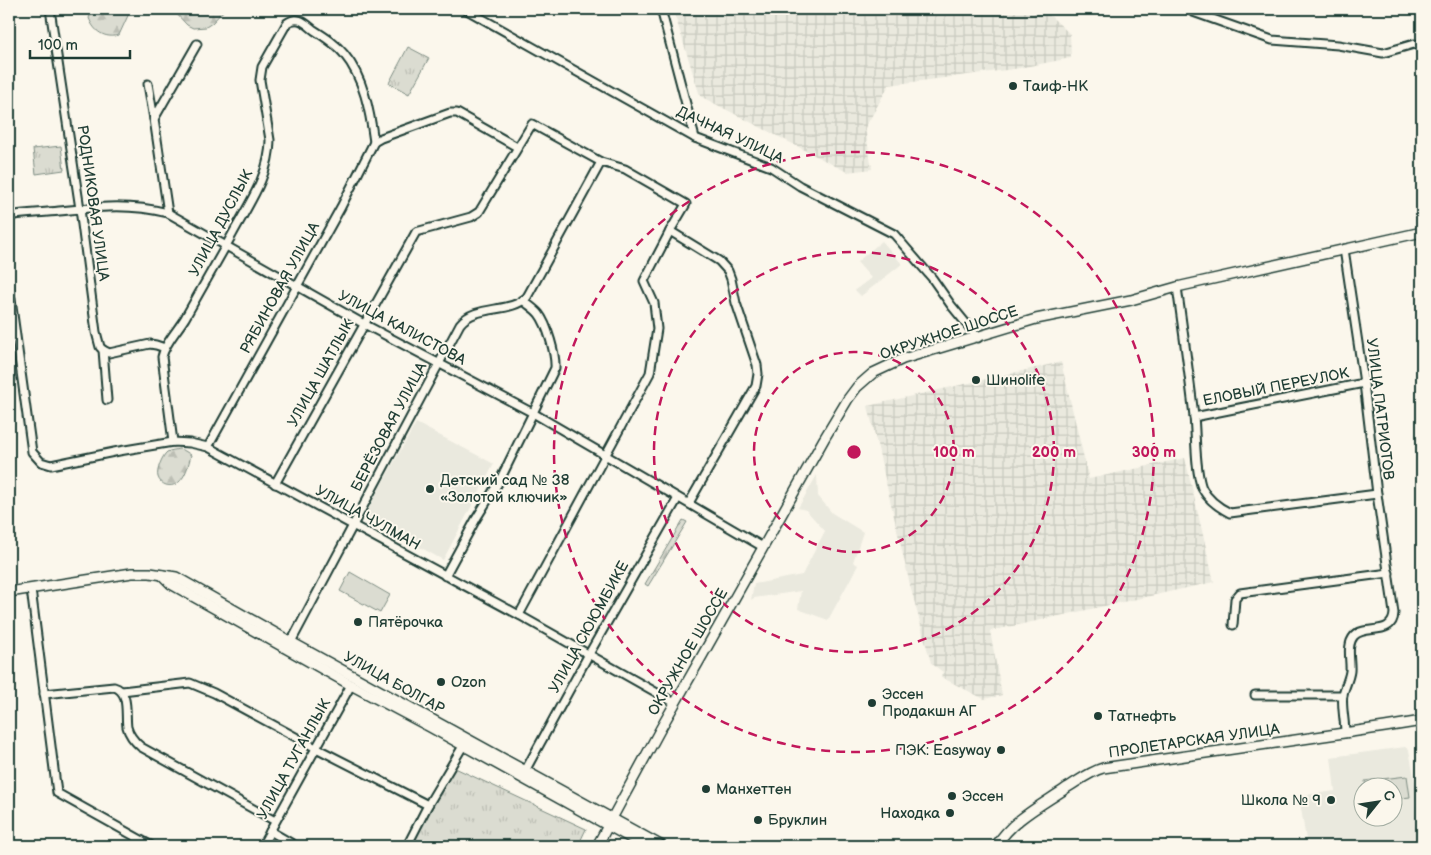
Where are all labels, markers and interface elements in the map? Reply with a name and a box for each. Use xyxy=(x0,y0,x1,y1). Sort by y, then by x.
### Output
scale bar xyxy=(30,28,130,60)
text: 100 m xyxy=(38,36,78,55)
place label: Таиф-НК xyxy=(1023,77,1088,96)
marker: Таиф-НК xyxy=(1007,80,1019,92)
street label: ДАЧНАЯ УЛИЦА xyxy=(674,102,787,168)
street label: РОДНИКОВАЯ УЛИЦА xyxy=(73,124,113,283)
street label: УЛИЦА ДУСЛЫК xyxy=(185,166,257,280)
street label: РЯБИНОВАЯ УЛИЦА xyxy=(236,218,325,357)
street label: УЛИЦА КАЛИСТОВА xyxy=(335,286,470,370)
street label: ОКРУЖНОЕ ШОССЕ xyxy=(878,302,1021,364)
street label: УЛИЦА ШАТЛЫК xyxy=(284,316,359,430)
street label: УЛИЦА ПАТРИОТОВ xyxy=(1362,337,1398,481)
street label: БЕРЁЗОВАЯ УЛИЦА xyxy=(347,358,432,495)
street label: ЕЛОВЫЙ ПЕРЕУЛОК xyxy=(1201,363,1351,410)
place label: Шиноlife xyxy=(986,371,1045,390)
marker: Шиноlife xyxy=(970,374,982,386)
centre of rings xyxy=(845,443,863,461)
text: 100 m xyxy=(933,443,975,462)
text: 200 m xyxy=(1032,443,1076,462)
text: 300 m xyxy=(1132,443,1176,462)
place label: Детский сад № 38 «Золотой ключик» xyxy=(440,471,570,507)
street label: УЛИЦА ЧУЛМАН xyxy=(312,481,424,555)
marker: Детский сад № 38 «Золотой ключик» xyxy=(424,483,436,495)
street label: УЛИЦА СЮЮМБИКЕ xyxy=(545,557,633,696)
street label: ОКРУЖНОЕ ШОССЕ xyxy=(644,585,732,719)
place label: Пятёрочка xyxy=(368,613,443,632)
marker: Пятёрочка xyxy=(352,616,364,628)
street label: УЛИЦА БОЛГАР xyxy=(340,647,448,719)
place label: Ozon xyxy=(451,673,486,692)
marker: Ozon xyxy=(435,676,447,688)
place label: Эссен Продакшн АГ xyxy=(882,685,977,721)
street label: УЛИЦА ТУГАНЛЫК xyxy=(253,695,335,823)
marker: Эссен Продакшн АГ xyxy=(866,697,878,709)
place label: Татнефть xyxy=(1108,707,1177,726)
marker: Татнефть xyxy=(1092,710,1104,722)
street label: ПРОЛЕТАРСКАЯ УЛИЦА xyxy=(1107,719,1282,762)
place label: ПЭК: Easyway xyxy=(895,741,991,760)
marker: ПЭК: Easyway xyxy=(995,744,1007,756)
north arrow xyxy=(1354,778,1404,828)
place label: Манхеттен xyxy=(716,780,792,799)
marker: Манхеттен xyxy=(700,783,712,795)
place label: Эссен xyxy=(962,787,1004,806)
text: С xyxy=(1379,787,1399,804)
marker: Эссен xyxy=(946,790,958,802)
place label: Школа № 9 xyxy=(1241,791,1321,810)
marker: Школа № 9 xyxy=(1325,794,1337,806)
place label: Находка xyxy=(880,804,940,823)
marker: Находка xyxy=(944,807,956,819)
place label: Бруклин xyxy=(768,811,827,830)
marker: Бруклин xyxy=(752,814,764,826)

